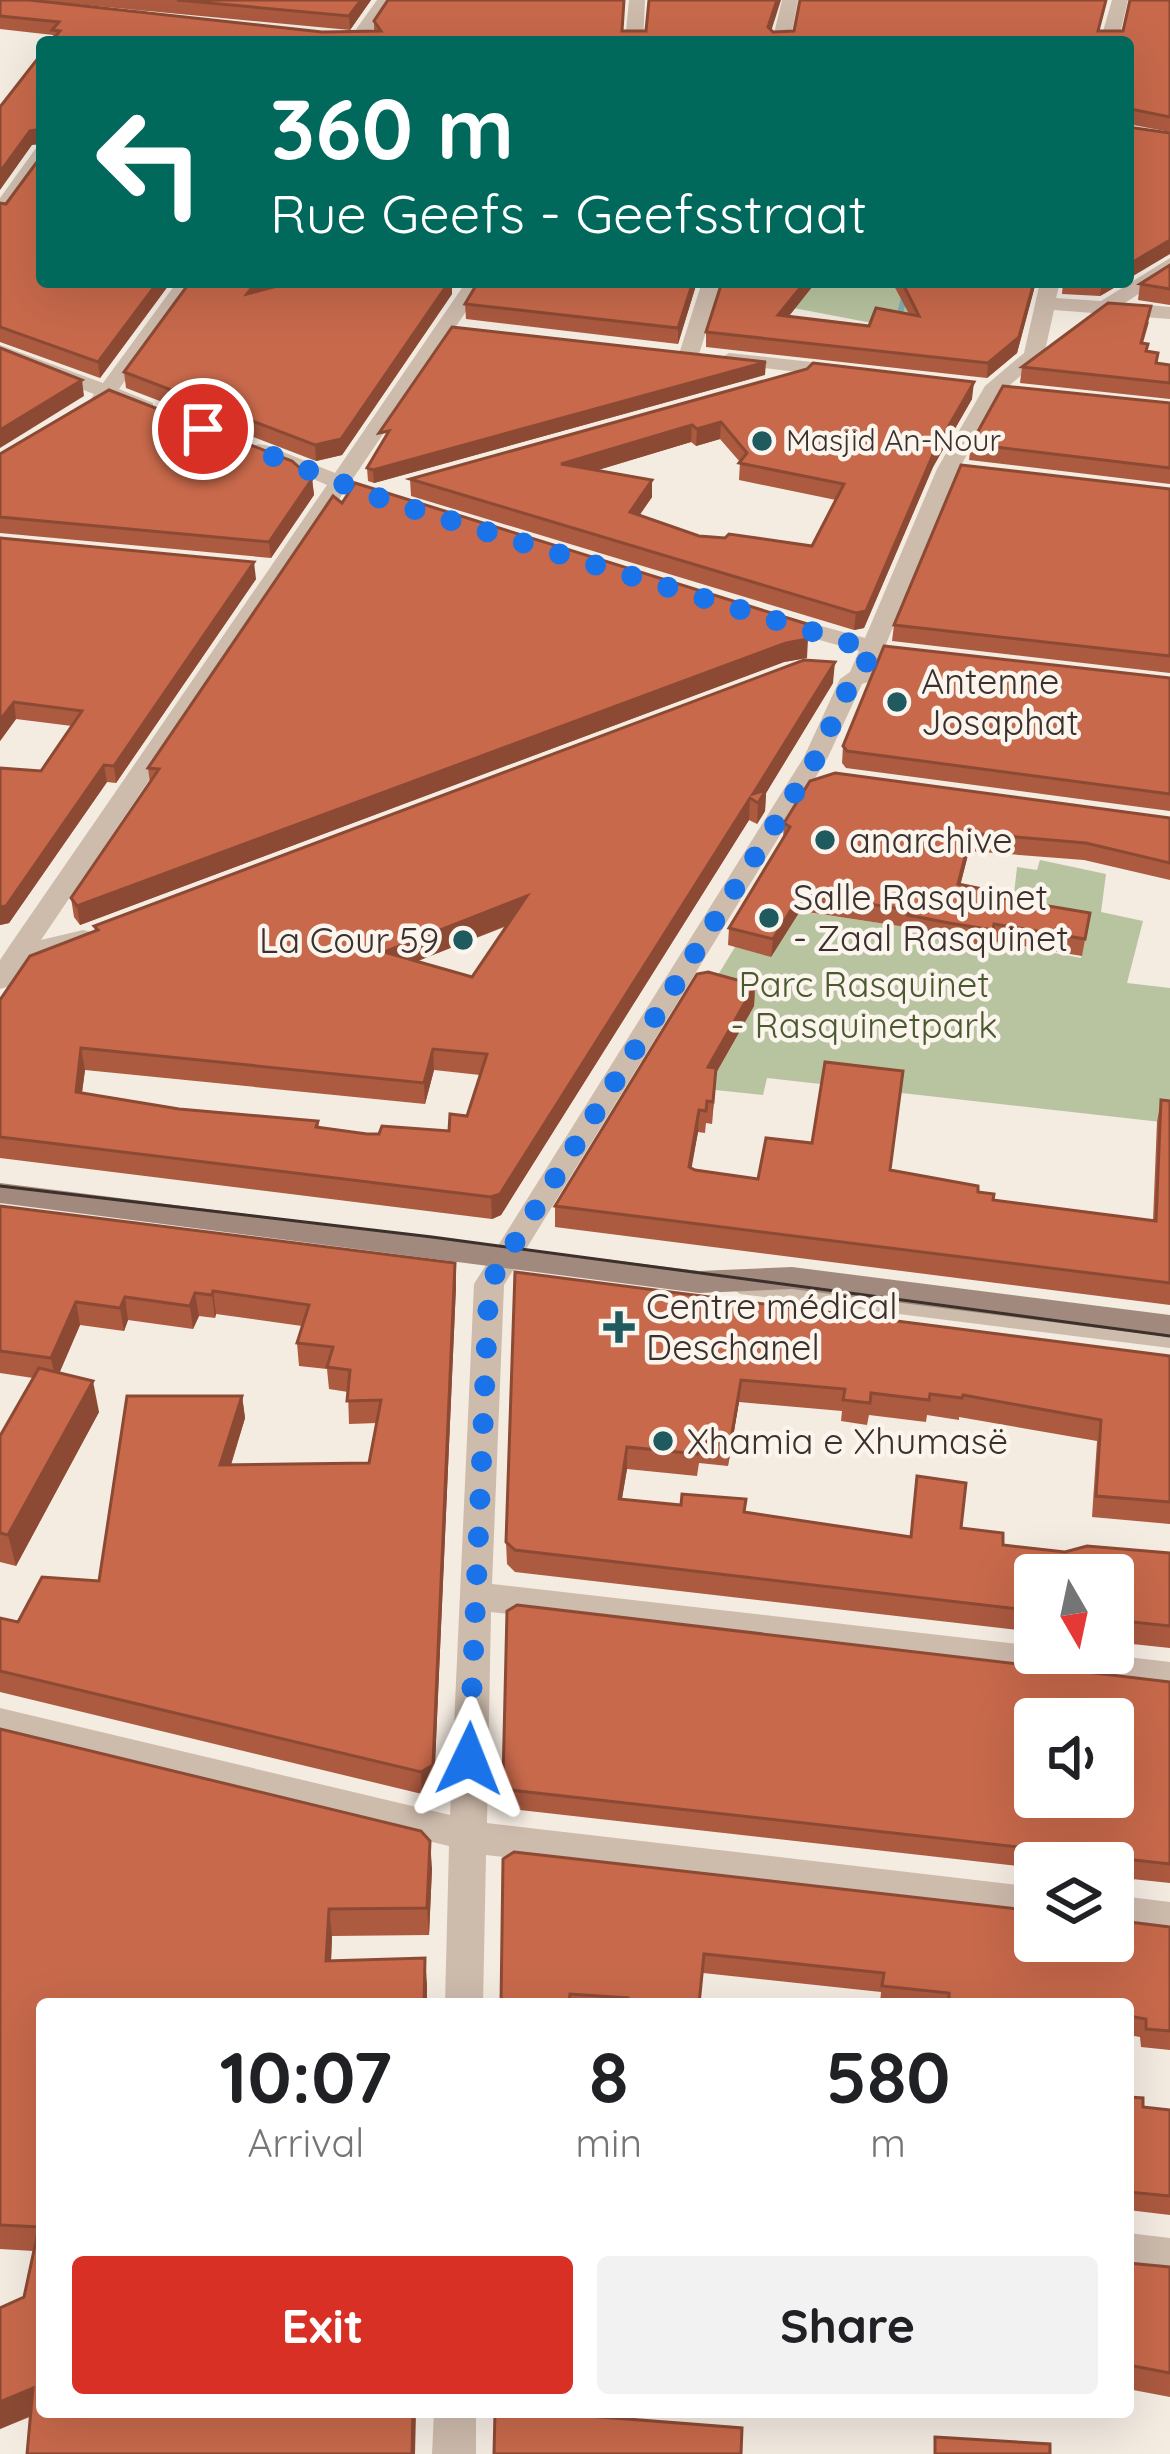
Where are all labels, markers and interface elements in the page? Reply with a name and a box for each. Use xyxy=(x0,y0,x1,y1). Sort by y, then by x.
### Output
text: 360 m xyxy=(270,75,514,180)
icon: left xyxy=(72,84,228,240)
text: Rue Geefs - Geefsstraat xyxy=(270,179,867,247)
pin xyxy=(152,378,254,480)
icon: arrive xyxy=(170,396,236,462)
place label: Masjid An-Nour xyxy=(786,421,1001,459)
marker: Masjid An-Nour xyxy=(749,428,775,454)
place label: Antenne Josaphat xyxy=(921,658,1079,744)
marker: Antenne Josaphat xyxy=(884,689,910,715)
place label: anarchive xyxy=(849,817,1013,862)
marker: anarchive xyxy=(812,827,838,853)
place label: Salle Rasquinet - Zaal Rasquinet xyxy=(793,874,1068,960)
marker: Salle Rasquinet - Zaal Rasquinet xyxy=(756,905,782,931)
place label: La Cour 59 xyxy=(259,917,439,962)
marker: La Cour 59 xyxy=(450,927,476,953)
park label: Parc Rasquinet - Rasquinetpark xyxy=(731,961,997,1047)
place label: Centre médical Deschanel xyxy=(646,1283,898,1369)
marker: Centre médical Deschanel xyxy=(603,1311,635,1343)
place label: Xhamia e Xhumasë xyxy=(687,1418,1008,1463)
marker: Xhamia e Xhumasë xyxy=(650,1428,676,1454)
north arrow xyxy=(1014,1554,1134,1674)
map controls xyxy=(1014,1554,1134,1962)
position arrow xyxy=(406,1696,532,1822)
button: sound xyxy=(1014,1698,1134,1818)
button: layers xyxy=(1014,1842,1134,1962)
text: 10:07 xyxy=(219,2031,392,2121)
text: 8 xyxy=(589,2031,629,2121)
text: 580 xyxy=(825,2031,951,2121)
text: Arrival xyxy=(247,2118,364,2167)
text: min xyxy=(576,2118,642,2167)
text: m xyxy=(870,2118,906,2167)
button: Exit xyxy=(72,2256,573,2394)
button: Share xyxy=(597,2256,1098,2394)

